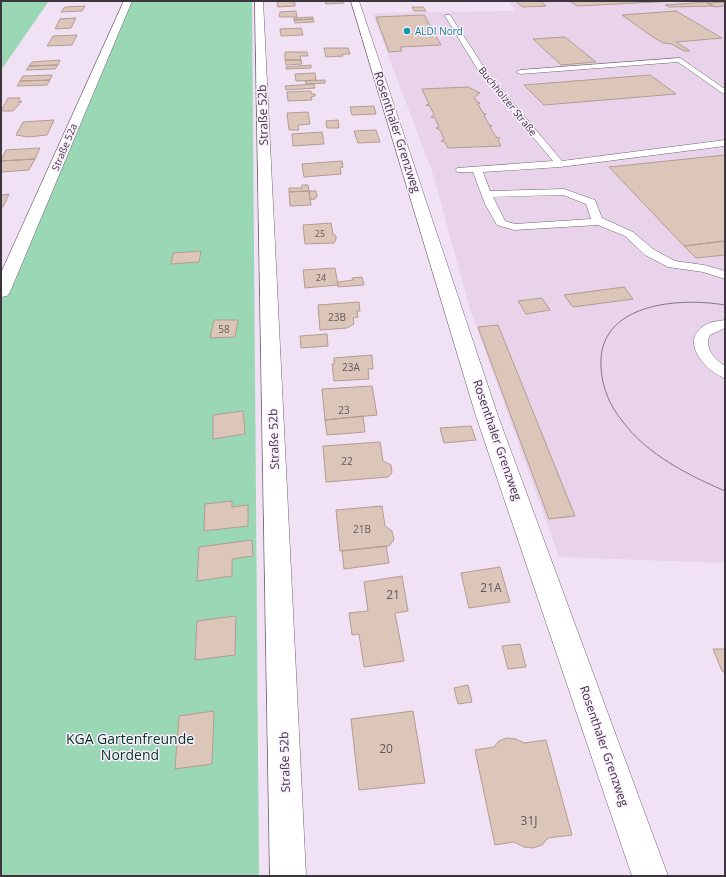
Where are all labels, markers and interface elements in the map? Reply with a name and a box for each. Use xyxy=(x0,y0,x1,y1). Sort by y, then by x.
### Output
place label: ALDI Nord xyxy=(415,24,463,38)
marker: ALDI Nord xyxy=(402,26,412,36)
street label: Buchholzer Straße xyxy=(476,63,541,139)
street label: Rosenthaler Grenzweg xyxy=(370,69,425,195)
street label: Straße 52b xyxy=(253,84,272,146)
street label: Straße 52a xyxy=(48,121,80,173)
house number: 25 xyxy=(315,227,325,240)
house number: 24 xyxy=(316,271,326,284)
house number: 23B xyxy=(328,310,346,324)
house number: 58 xyxy=(218,322,230,336)
house number: 23A xyxy=(342,360,361,374)
street label: Rosenthaler Grenzweg xyxy=(469,377,526,503)
house number: 23 xyxy=(338,403,350,417)
street label: Straße 52b xyxy=(264,408,283,470)
house number: 22 xyxy=(341,454,353,468)
house number: 21B xyxy=(353,522,371,536)
house number: 21A xyxy=(480,579,502,596)
house number: 21 xyxy=(386,586,400,603)
street label: Rosenthaler Grenzweg xyxy=(576,683,633,809)
park label: KGA Gartenfreunde Nordend xyxy=(66,729,194,764)
street label: Straße 52b xyxy=(275,731,294,793)
house number: 20 xyxy=(379,740,393,757)
house number: 31J xyxy=(521,812,537,829)

